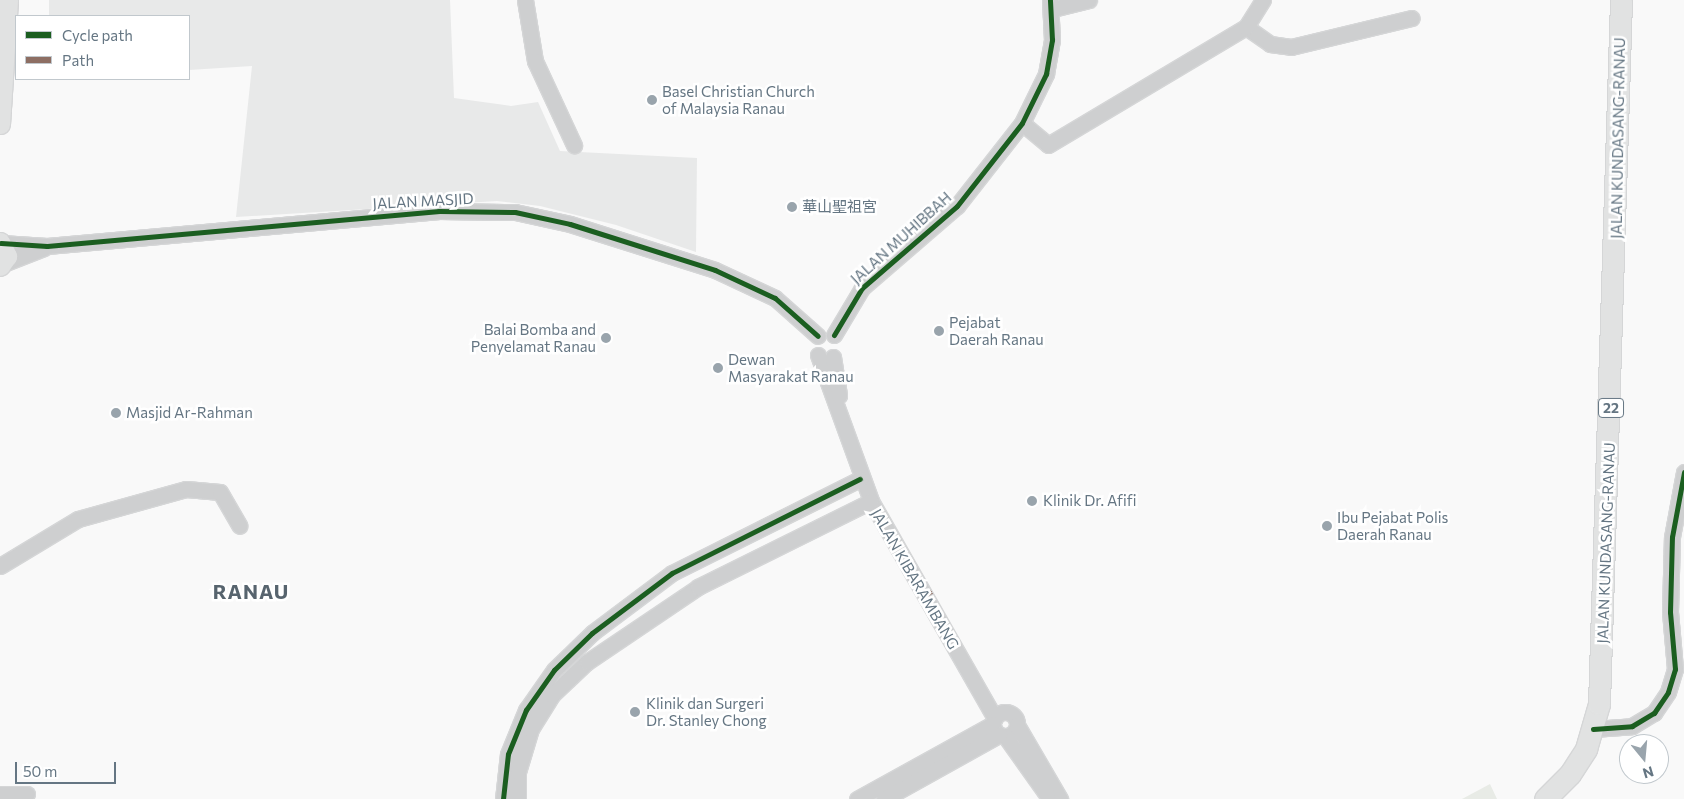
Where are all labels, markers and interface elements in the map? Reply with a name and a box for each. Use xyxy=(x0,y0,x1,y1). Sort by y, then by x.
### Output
legend xyxy=(15,15,190,80)
text: Cycle path xyxy=(62,26,133,44)
street label: JALAN KUNDASANG-RANAU xyxy=(1607,37,1629,239)
text: Path xyxy=(62,51,94,69)
place label: Basel Christian Church of Malaysia Ranau xyxy=(662,82,815,117)
marker: Basel Christian Church of Malaysia Ranau xyxy=(646,94,658,106)
street label: JALAN MUHIBBAH xyxy=(847,188,955,288)
street label: JALAN MASJID xyxy=(372,189,474,213)
place label: 華山聖祖宮 xyxy=(802,198,877,216)
marker: 華山聖祖宮 xyxy=(786,201,798,213)
place label: Pejabat Daerah Ranau xyxy=(949,313,1044,348)
place label: Balai Bomba and Penyelamat Ranau xyxy=(471,320,596,355)
marker: Pejabat Daerah Ranau xyxy=(933,325,945,337)
marker: Balai Bomba and Penyelamat Ranau xyxy=(600,332,612,344)
place label: Dewan Masyarakat Ranau xyxy=(728,350,854,385)
marker: Dewan Masyarakat Ranau xyxy=(712,362,724,374)
road number: 22 xyxy=(1597,396,1625,419)
place label: Masjid Ar-Rahman xyxy=(126,404,253,422)
marker: Masjid Ar-Rahman xyxy=(110,407,122,419)
street label: JALAN KUNDASANG-RANAU xyxy=(1593,442,1619,644)
place label: Klinik Dr. Afifi xyxy=(1043,492,1136,510)
marker: Klinik Dr. Afifi xyxy=(1025,494,1039,508)
street label: JALAN KIBARAMBANG xyxy=(867,506,963,652)
place label: Ibu Pejabat Polis Daerah Ranau xyxy=(1337,508,1448,543)
marker: Ibu Pejabat Polis Daerah Ranau xyxy=(1321,520,1333,532)
district label: RANAU xyxy=(212,579,290,603)
place label: Klinik dan Surgeri Dr. Stanley Chong xyxy=(646,694,767,729)
marker: Klinik dan Surgeri Dr. Stanley Chong xyxy=(628,705,642,719)
north arrow xyxy=(1619,734,1669,784)
scale bar xyxy=(18,752,119,784)
text: 50 m xyxy=(23,762,57,780)
text: N xyxy=(1641,763,1656,783)

